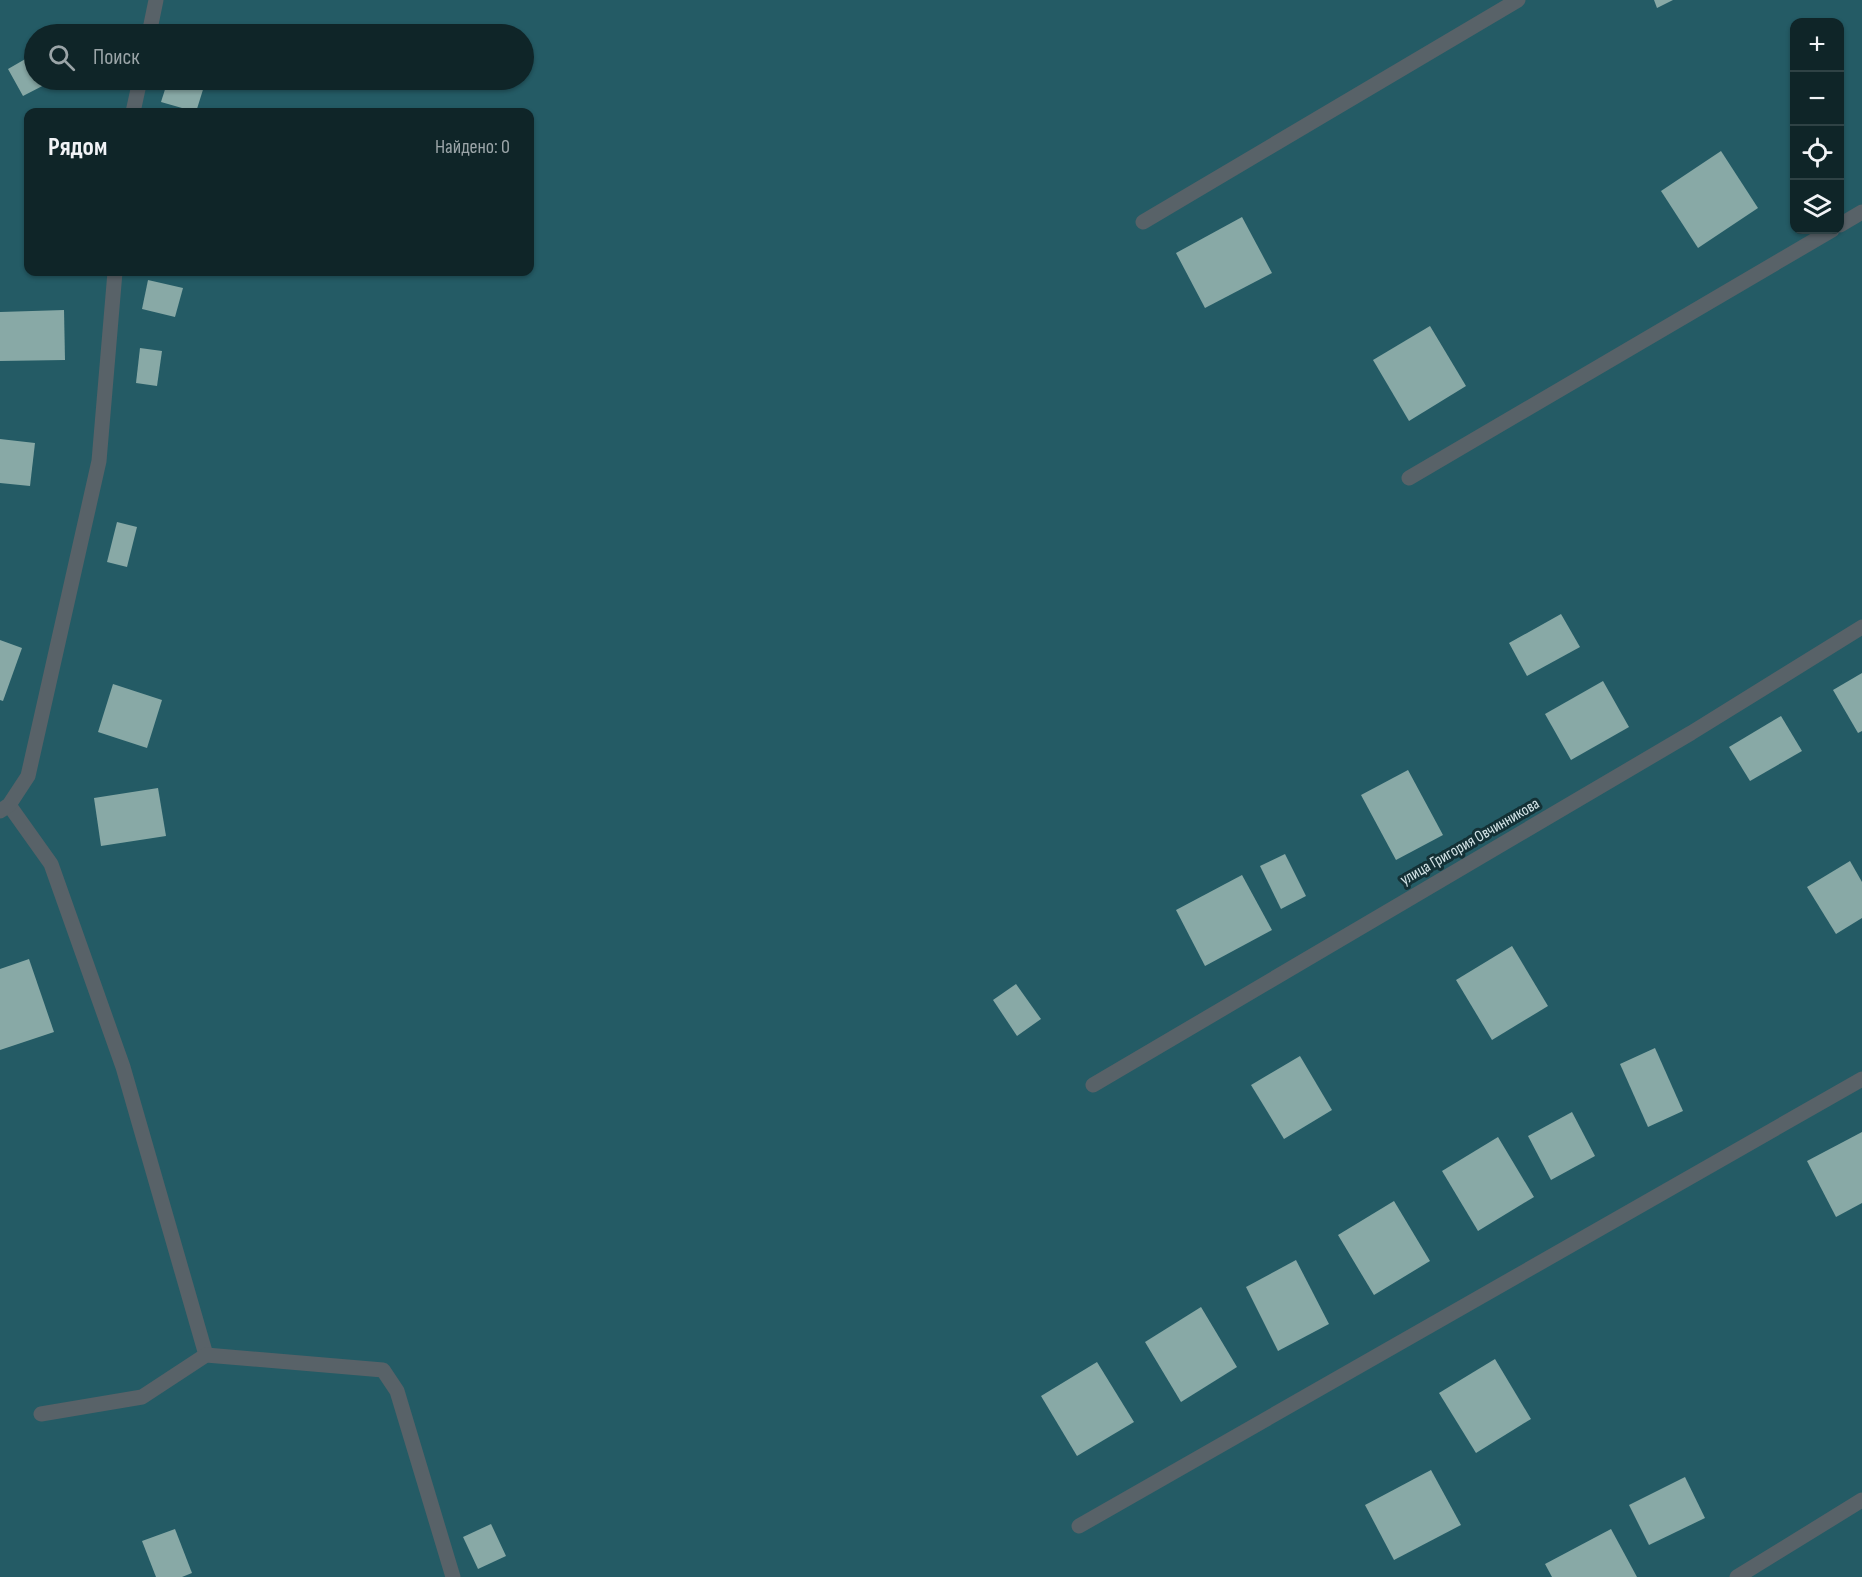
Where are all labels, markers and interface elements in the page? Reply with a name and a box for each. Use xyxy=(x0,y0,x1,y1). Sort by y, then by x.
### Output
map controls xyxy=(1790,18,1844,234)
button: + xyxy=(1790,18,1844,72)
search box xyxy=(24,24,534,90)
icon: search xyxy=(45,41,78,74)
text: Поиск xyxy=(93,44,139,71)
button: − xyxy=(1790,72,1844,126)
button: locate xyxy=(1790,126,1844,180)
text: Рядом xyxy=(48,132,107,163)
text: Найдено: 0 xyxy=(435,135,510,159)
button: layers xyxy=(1790,180,1844,234)
street label: улица Григория Овчинникова xyxy=(1397,794,1543,890)

